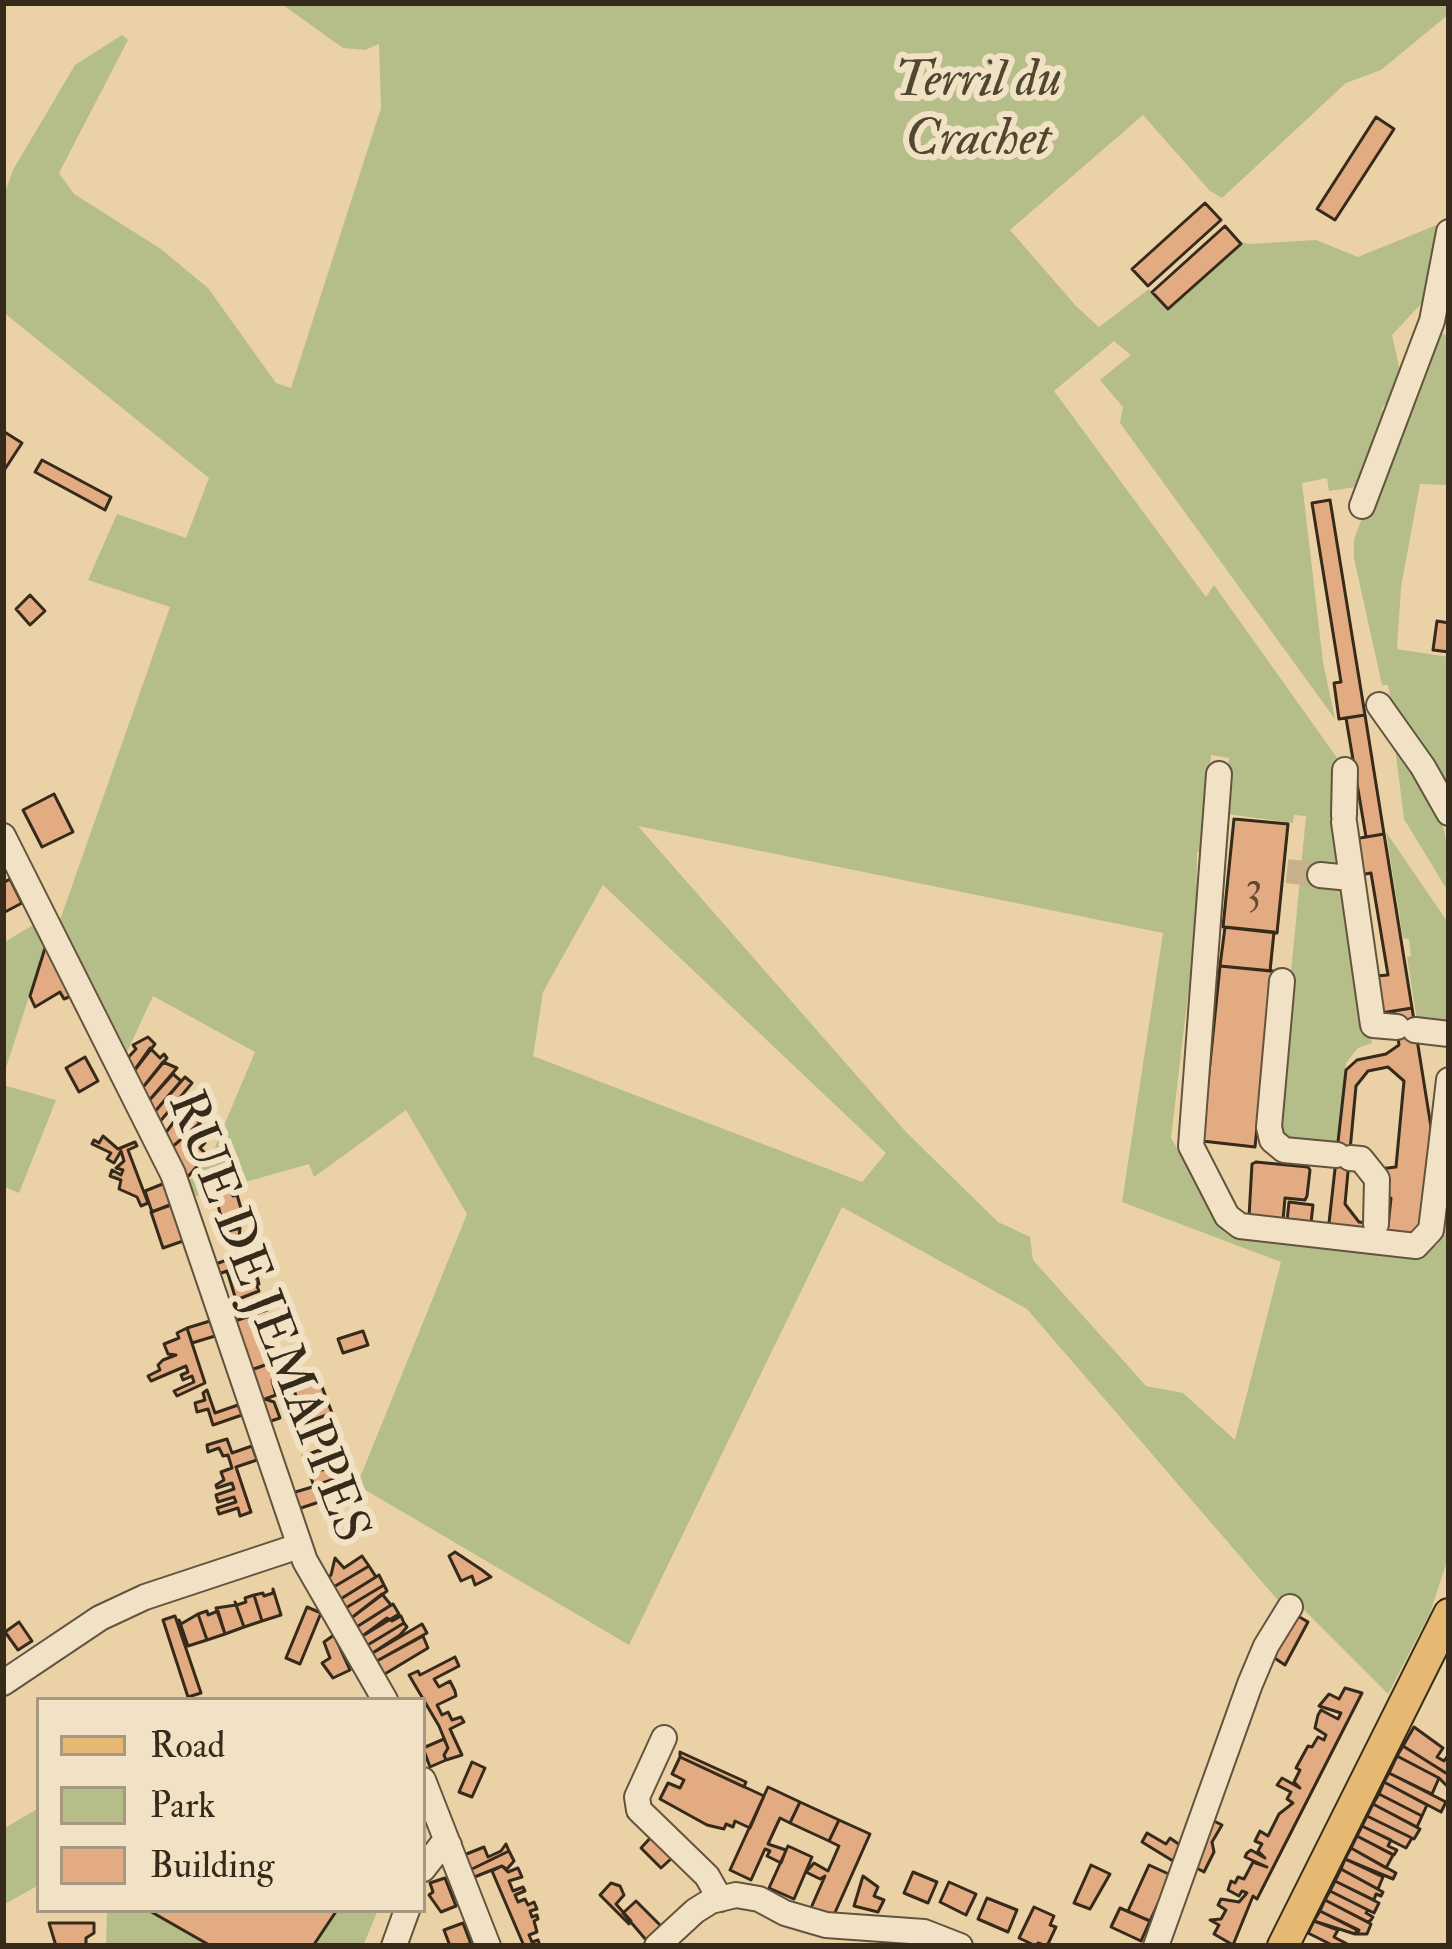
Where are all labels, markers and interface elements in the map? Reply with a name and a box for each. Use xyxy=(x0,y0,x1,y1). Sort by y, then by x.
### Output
park label: Terril du Crachet xyxy=(894,53,1062,173)
house number: 3 xyxy=(1245,864,1263,918)
street label: RUE DE JEMAPPES xyxy=(151,1084,379,1552)
legend xyxy=(36,1697,426,1913)
text: Road xyxy=(150,1723,225,1768)
text: Park xyxy=(150,1783,216,1828)
text: Building xyxy=(150,1843,274,1888)

